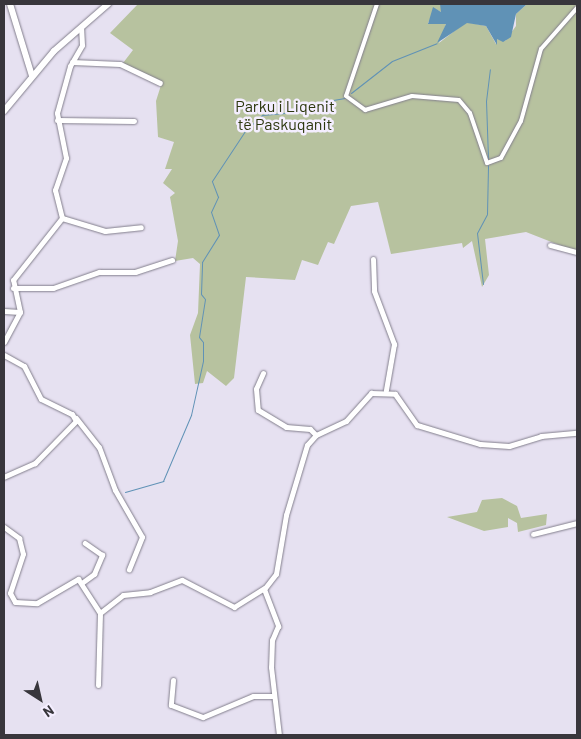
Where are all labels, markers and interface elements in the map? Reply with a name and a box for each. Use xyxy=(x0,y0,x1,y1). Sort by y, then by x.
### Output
park label: Parku i Liqenit të Paskuqanit xyxy=(235,96,335,134)
north arrow xyxy=(15,674,65,724)
text: N xyxy=(40,702,58,721)

